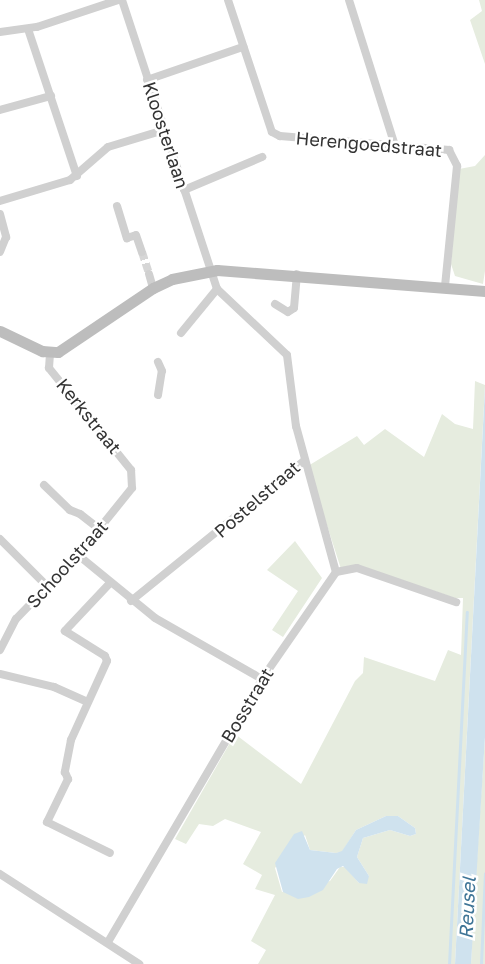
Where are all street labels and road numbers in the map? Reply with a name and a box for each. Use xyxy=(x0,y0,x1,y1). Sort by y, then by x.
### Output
street label: Kloosterlaan xyxy=(139,79,193,191)
street label: Herengoedstraat xyxy=(295,127,443,161)
street label: Kerkstraat xyxy=(52,374,126,458)
street label: Postelstraat xyxy=(210,456,304,542)
street label: Schoolstraat xyxy=(22,516,112,612)
street label: Bosstraat xyxy=(216,664,278,746)

